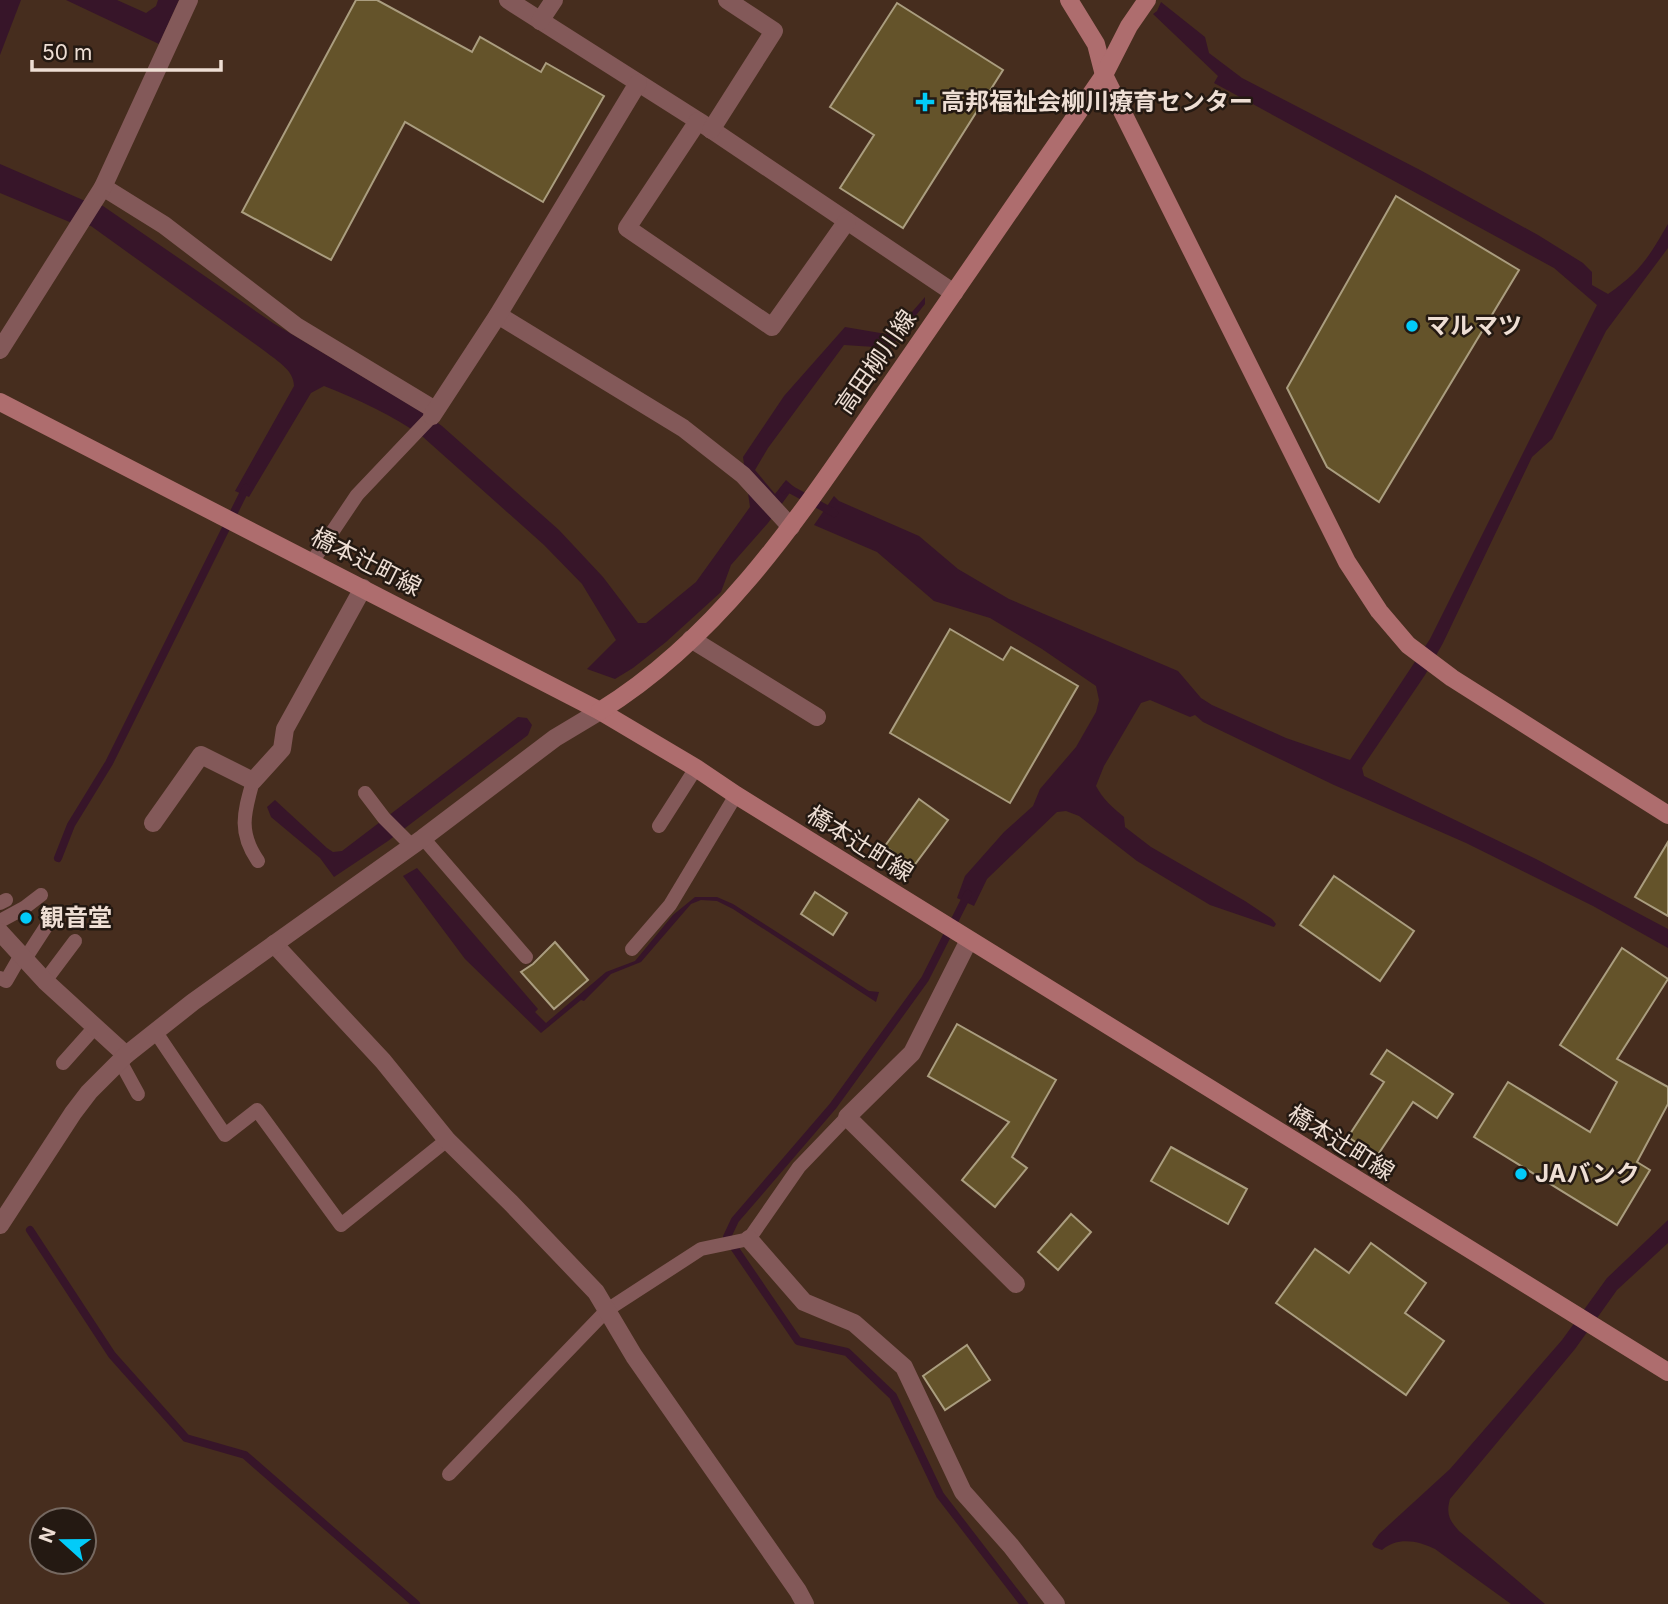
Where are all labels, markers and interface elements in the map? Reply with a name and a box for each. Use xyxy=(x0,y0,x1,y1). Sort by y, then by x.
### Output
scale bar xyxy=(32,28,220,72)
text: 50 m xyxy=(42,40,92,65)
place label: 高邦福祉会柳川療育センター xyxy=(941,87,1253,116)
marker: 高邦福祉会柳川療育センター xyxy=(915,92,935,112)
street label: 高田柳川線 xyxy=(829,304,922,419)
place label: マルマツ xyxy=(1426,311,1522,340)
marker: マルマツ xyxy=(1404,318,1420,334)
street label: 橋本辻町線 xyxy=(306,521,426,602)
street label: 橋本辻町線 xyxy=(802,799,919,888)
place label: 観音堂 xyxy=(40,903,112,932)
marker: 観音堂 xyxy=(18,910,34,926)
street label: 橋本辻町線 xyxy=(1283,1098,1400,1187)
place label: JAバンク xyxy=(1535,1159,1640,1188)
marker: JAバンク xyxy=(1513,1166,1529,1182)
north arrow xyxy=(28,1506,98,1576)
text: N xyxy=(34,1524,61,1546)

